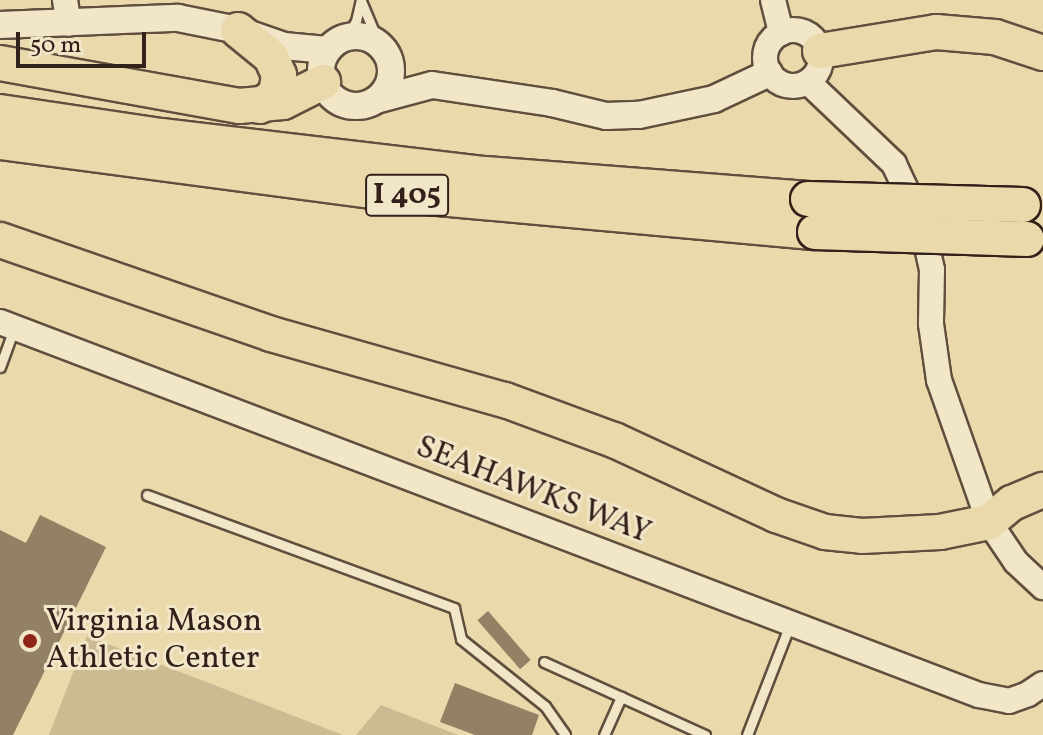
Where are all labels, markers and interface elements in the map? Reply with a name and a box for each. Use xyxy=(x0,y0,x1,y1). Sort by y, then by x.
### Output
scale bar xyxy=(20,16,150,66)
text: 50 m xyxy=(30,29,82,63)
road number: I 405 xyxy=(365,169,449,221)
street label: SEAHAWKS WAY xyxy=(410,428,656,554)
place label: Virginia Mason Athletic Center xyxy=(46,604,262,679)
marker: Virginia Mason Athletic Center xyxy=(21,632,39,650)

